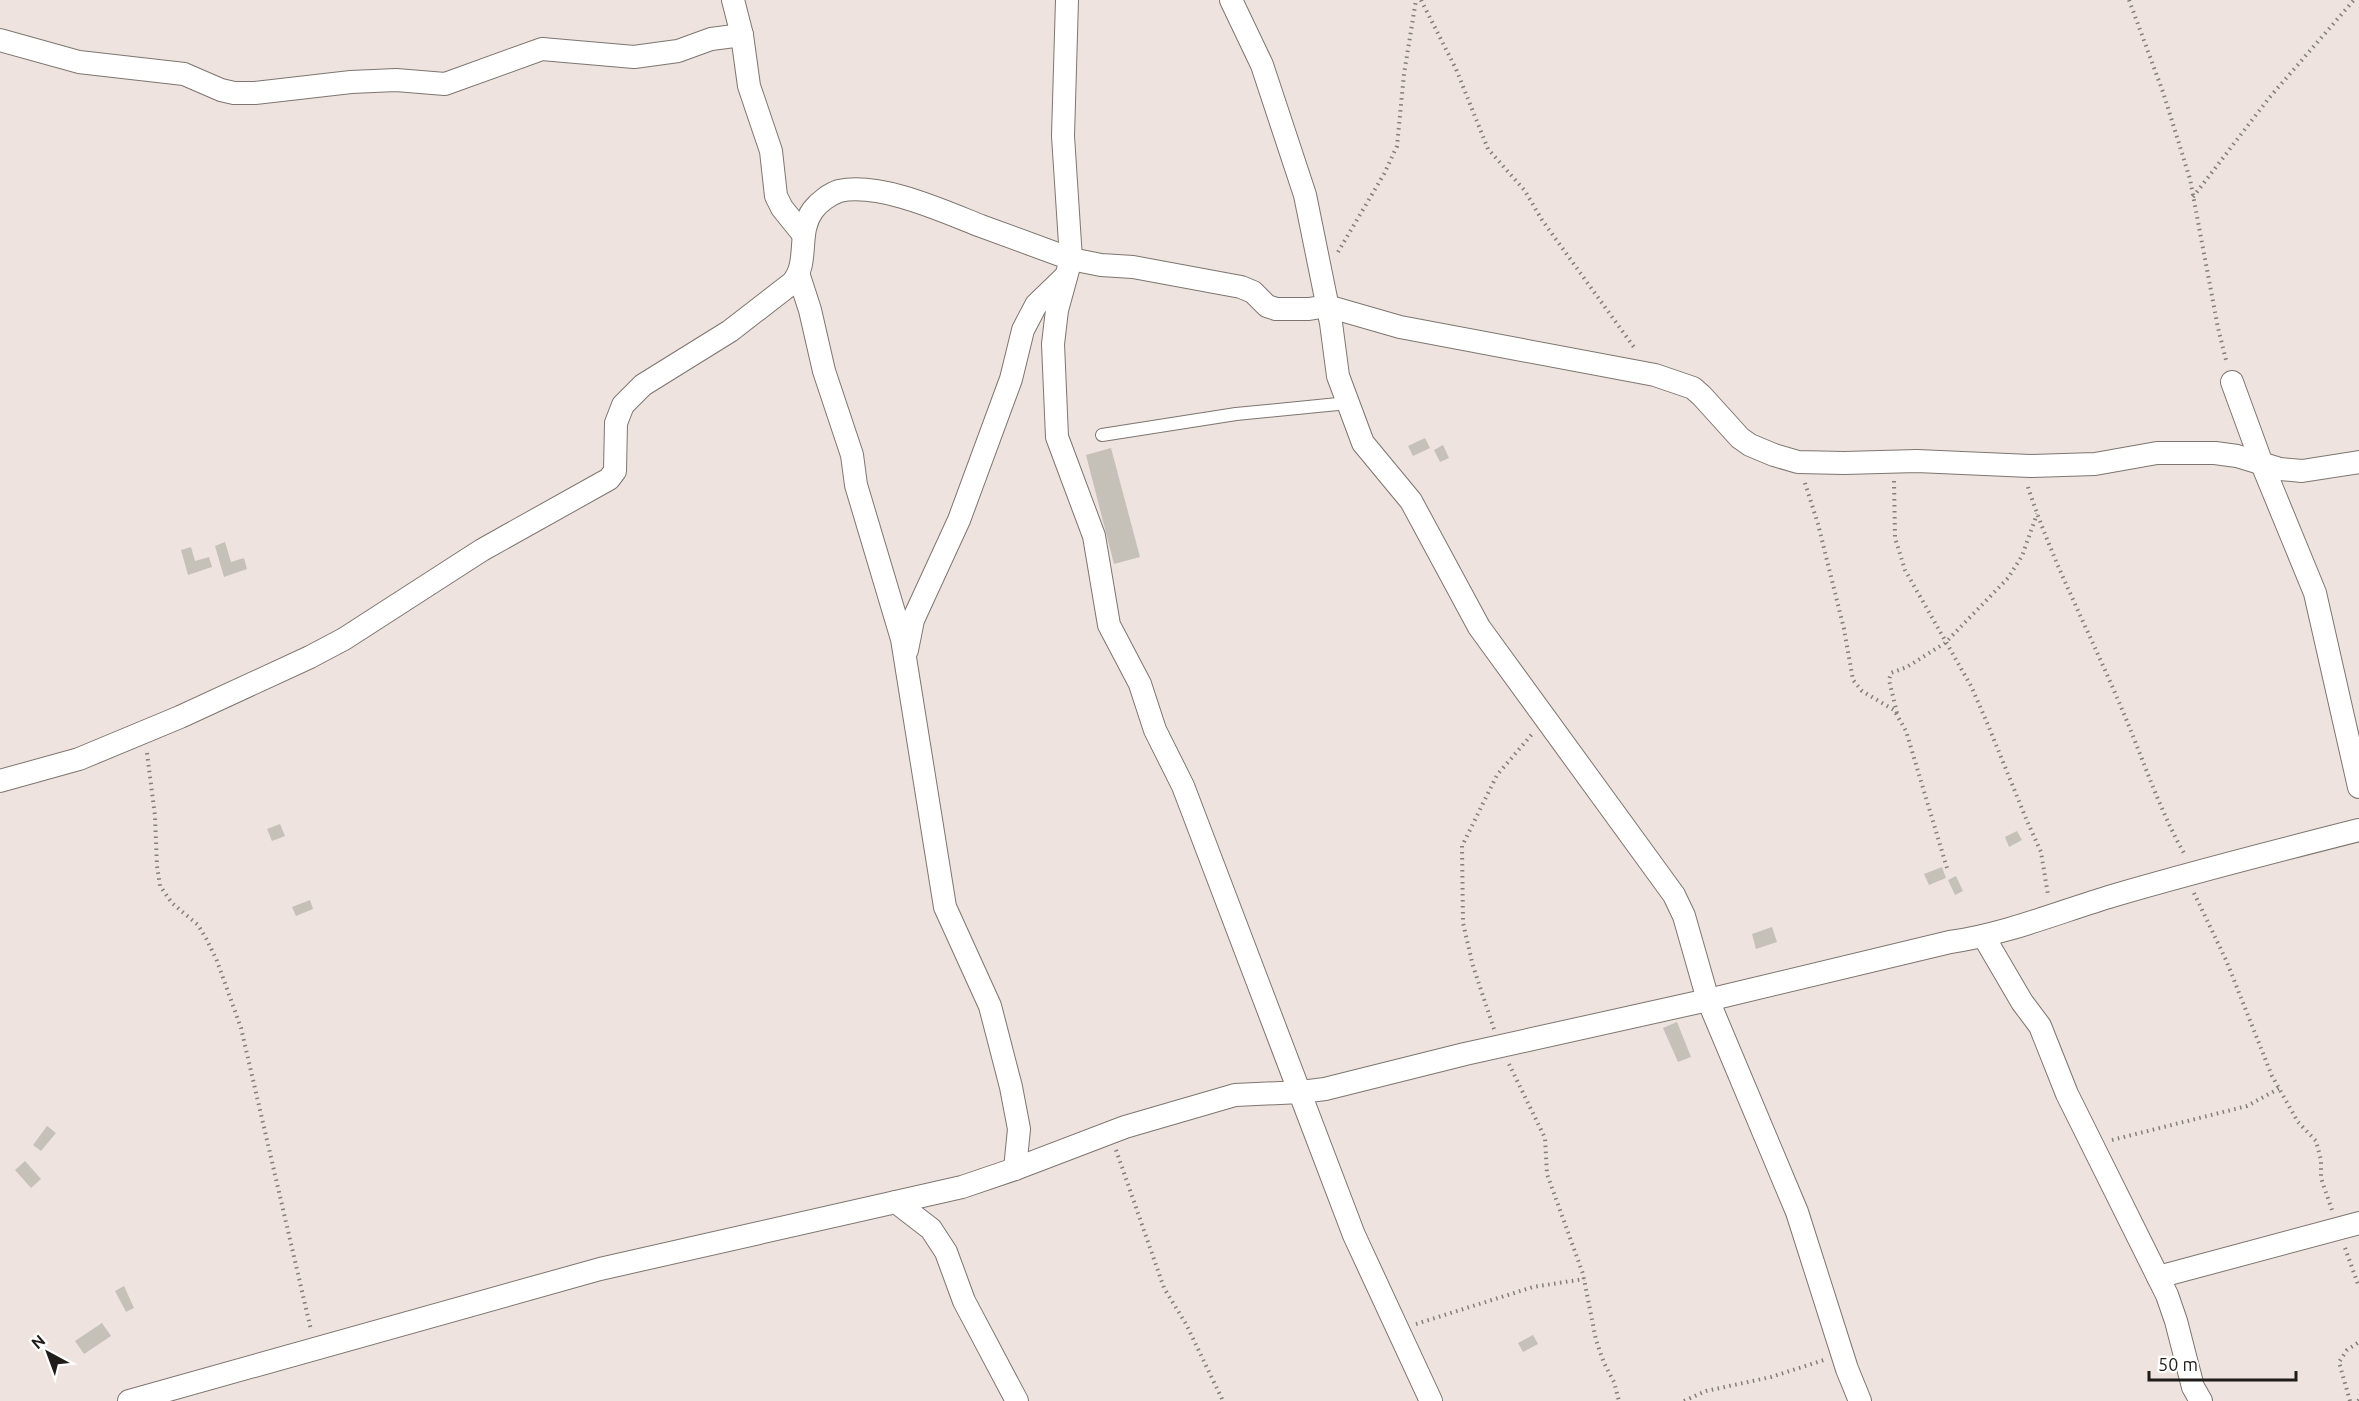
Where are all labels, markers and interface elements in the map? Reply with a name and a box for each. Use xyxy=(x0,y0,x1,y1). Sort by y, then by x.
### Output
north arrow xyxy=(18,1323,78,1383)
text: N xyxy=(28,1331,49,1352)
scale bar xyxy=(2149,1344,2296,1382)
text: 50 m xyxy=(2158,1354,2198,1374)

